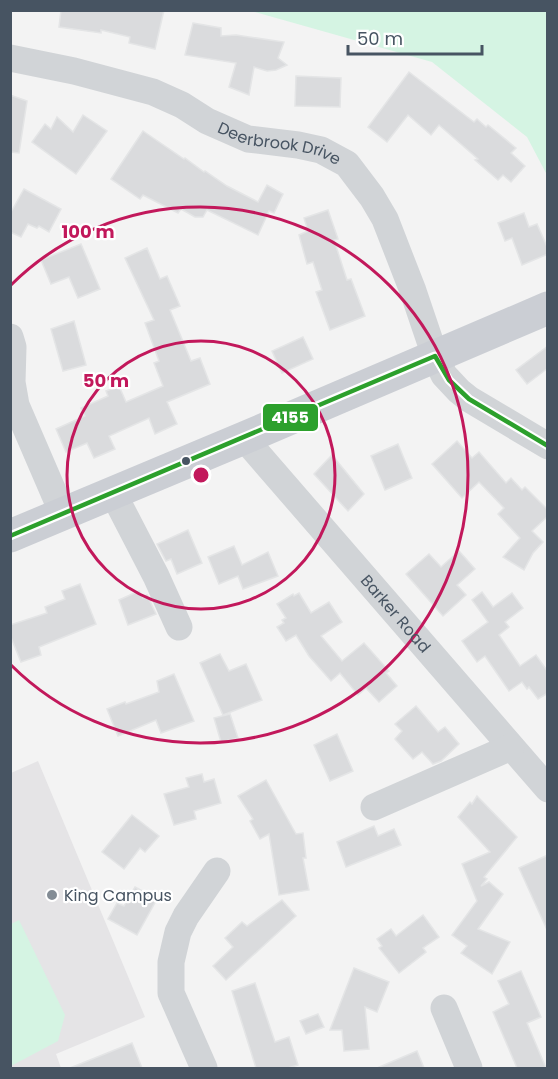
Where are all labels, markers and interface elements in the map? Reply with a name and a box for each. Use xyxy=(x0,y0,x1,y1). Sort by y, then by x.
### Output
scale bar xyxy=(348,18,482,56)
text: 50 m xyxy=(357,26,403,51)
street label: Deerbrook Drive xyxy=(214,116,345,170)
text: 100 m xyxy=(61,219,115,244)
text: 50 m xyxy=(83,368,129,393)
line badge: 4155 xyxy=(262,403,319,432)
text: 4155 xyxy=(271,406,309,429)
unlabelled marker xyxy=(180,455,192,467)
centre of rings xyxy=(191,465,211,485)
street label: Barker Road xyxy=(356,569,436,657)
place label: King Campus xyxy=(64,884,172,907)
marker: King Campus xyxy=(45,888,59,902)

